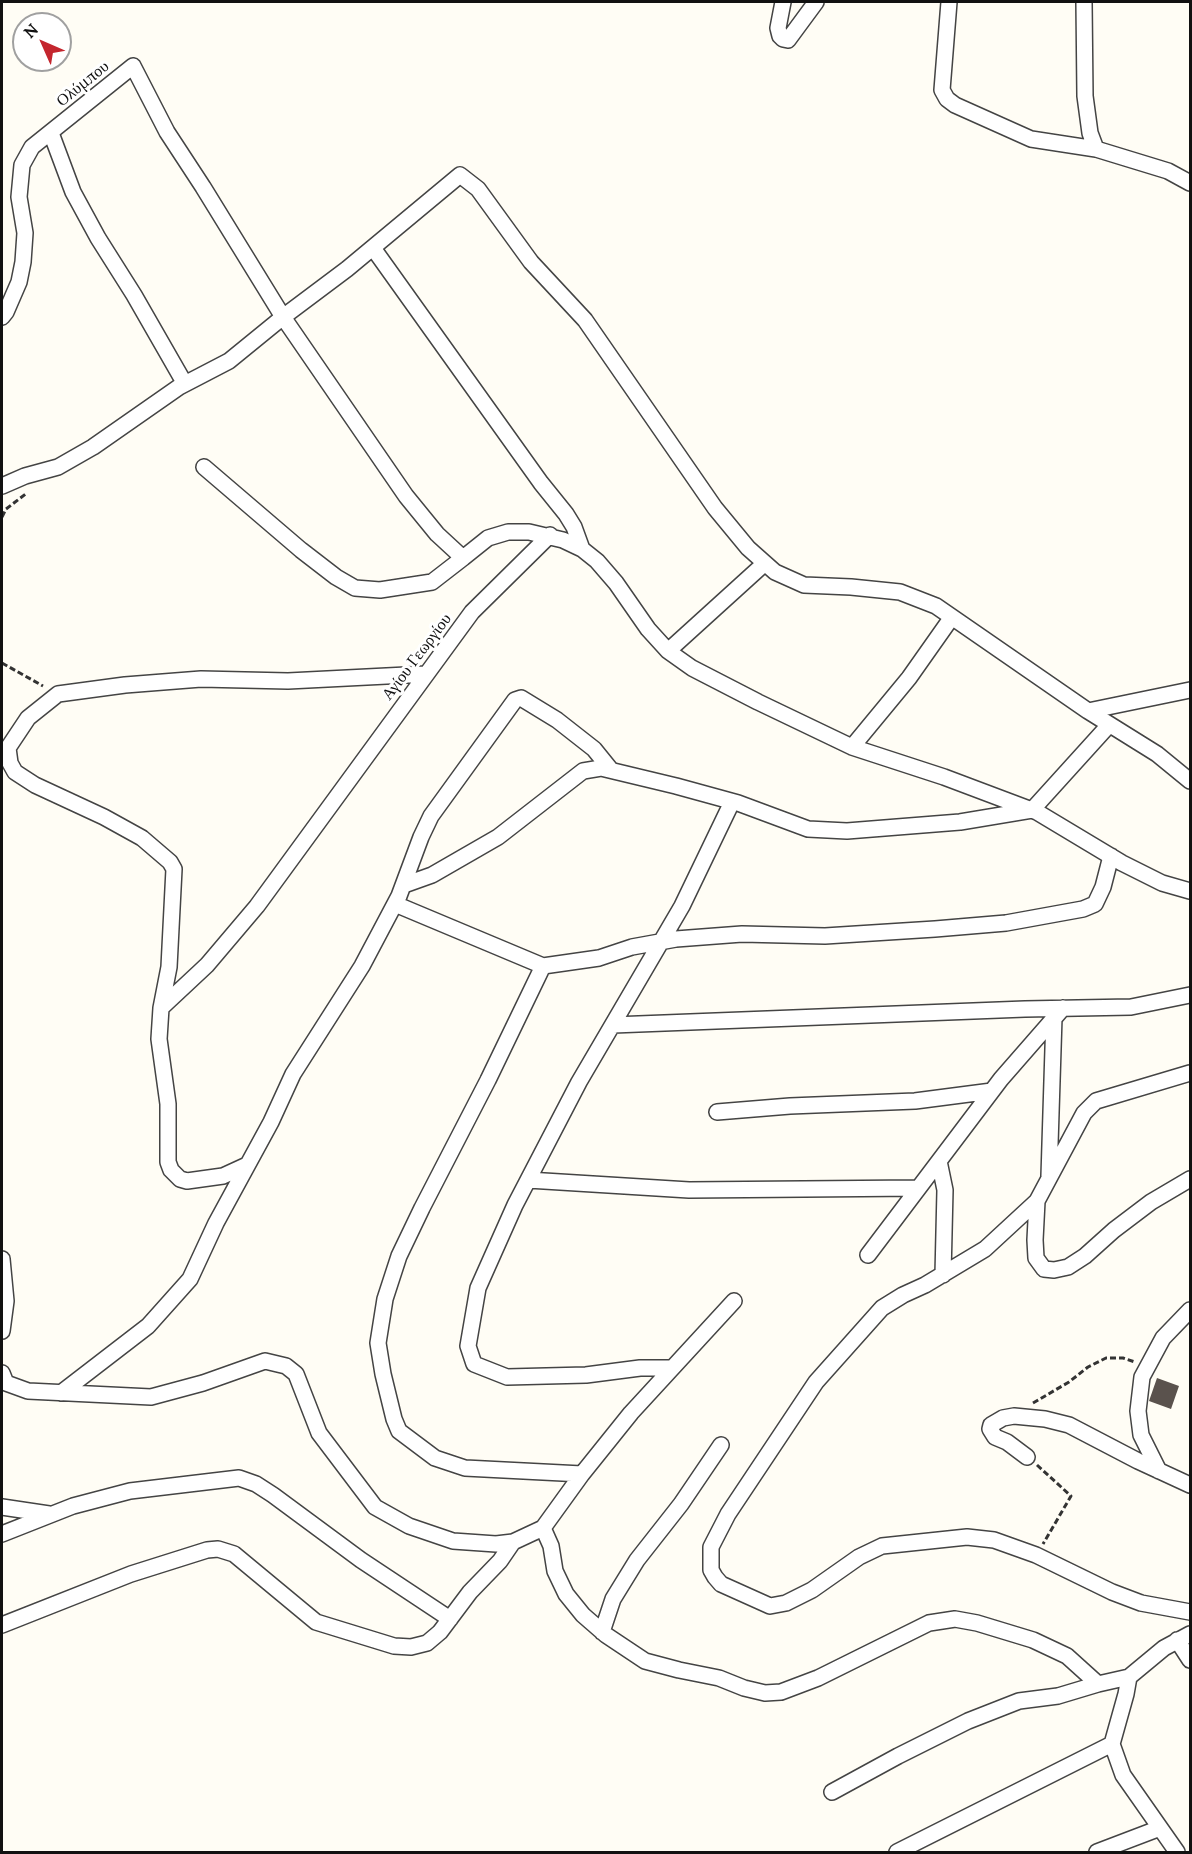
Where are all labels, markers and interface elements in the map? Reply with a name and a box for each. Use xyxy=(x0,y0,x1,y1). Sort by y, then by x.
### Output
north arrow xyxy=(12,12,72,72)
text: N xyxy=(19,19,42,42)
street label: Ολύμπου xyxy=(53,57,113,111)
street label: Αγίου Γεωργίου xyxy=(378,610,456,704)

